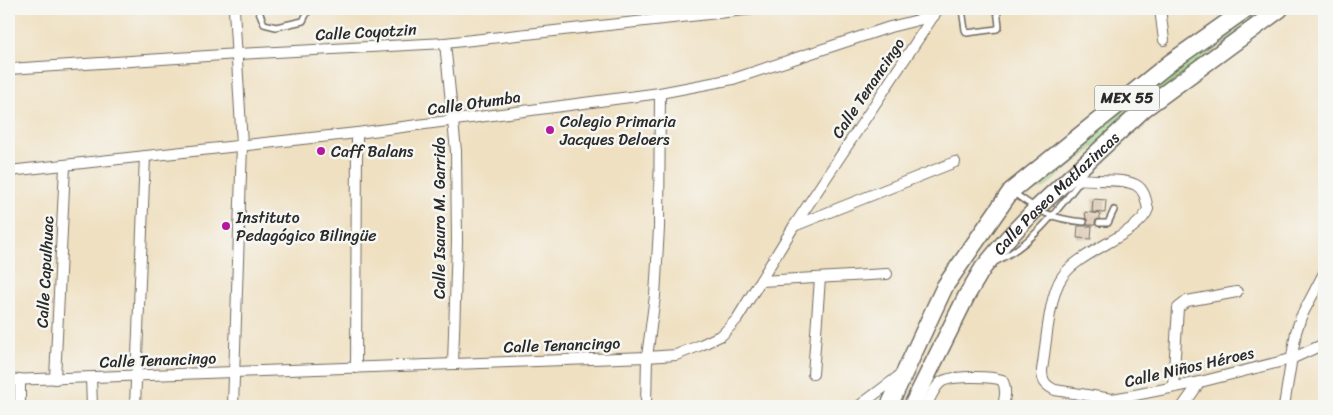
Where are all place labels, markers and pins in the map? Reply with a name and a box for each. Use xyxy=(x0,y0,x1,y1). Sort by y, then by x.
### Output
place label: Colegio Primaria Jacques Deloers xyxy=(559,107,677,154)
marker: Colegio Primaria Jacques Deloers xyxy=(544,124,556,136)
place label: Caff Balans xyxy=(331,137,414,166)
marker: Caff Balans xyxy=(315,145,327,157)
place label: Instituto Pedagógico Bilingüe xyxy=(235,203,376,250)
marker: Instituto Pedagógico Bilingüe xyxy=(220,220,232,232)

